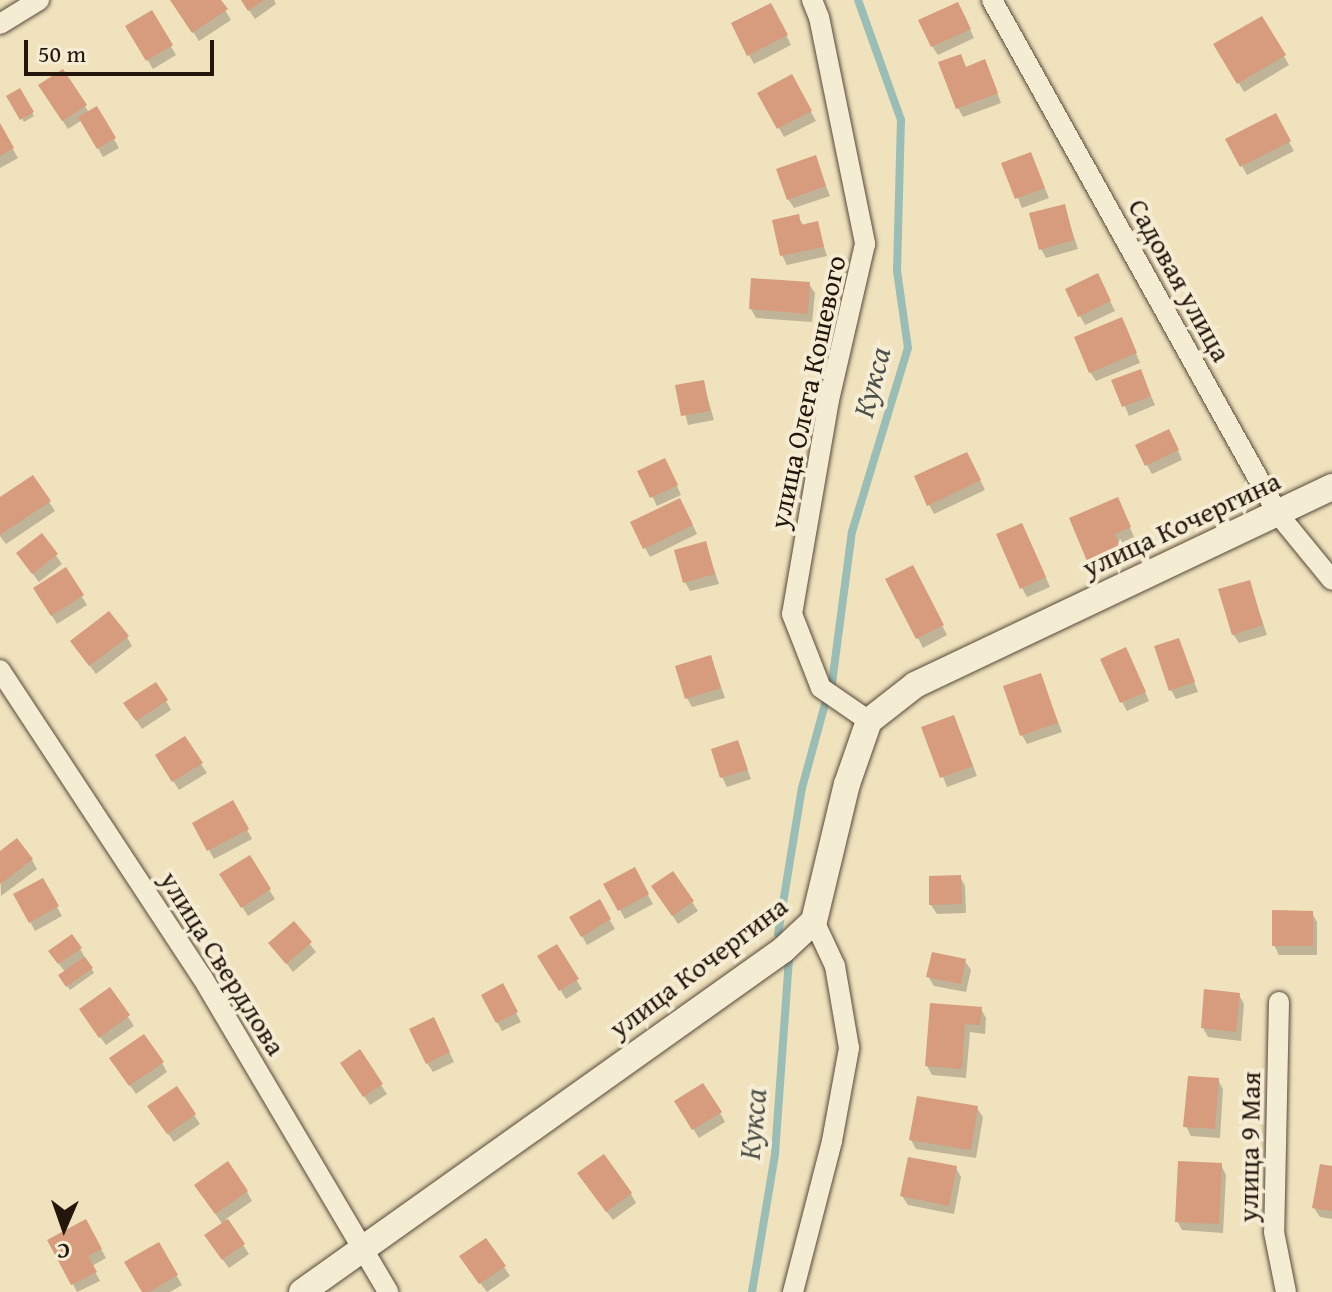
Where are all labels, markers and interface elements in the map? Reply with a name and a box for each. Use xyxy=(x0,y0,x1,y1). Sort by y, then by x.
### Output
scale bar xyxy=(28,24,218,74)
text: 50 m xyxy=(38,36,86,71)
street label: Садовая улица xyxy=(1121,193,1239,367)
street label: улица Олега Кошевого xyxy=(762,252,852,532)
water label: Кукса xyxy=(844,343,898,421)
street label: улица Кочергина xyxy=(1077,463,1285,585)
street label: улица Свердлова xyxy=(153,865,293,1061)
street label: улица Кочергина xyxy=(602,889,794,1045)
street label: улица 9 Мая xyxy=(1231,1071,1267,1223)
water label: Кукса xyxy=(731,1087,773,1161)
north arrow xyxy=(24,1188,104,1268)
text: С xyxy=(56,1236,70,1268)

